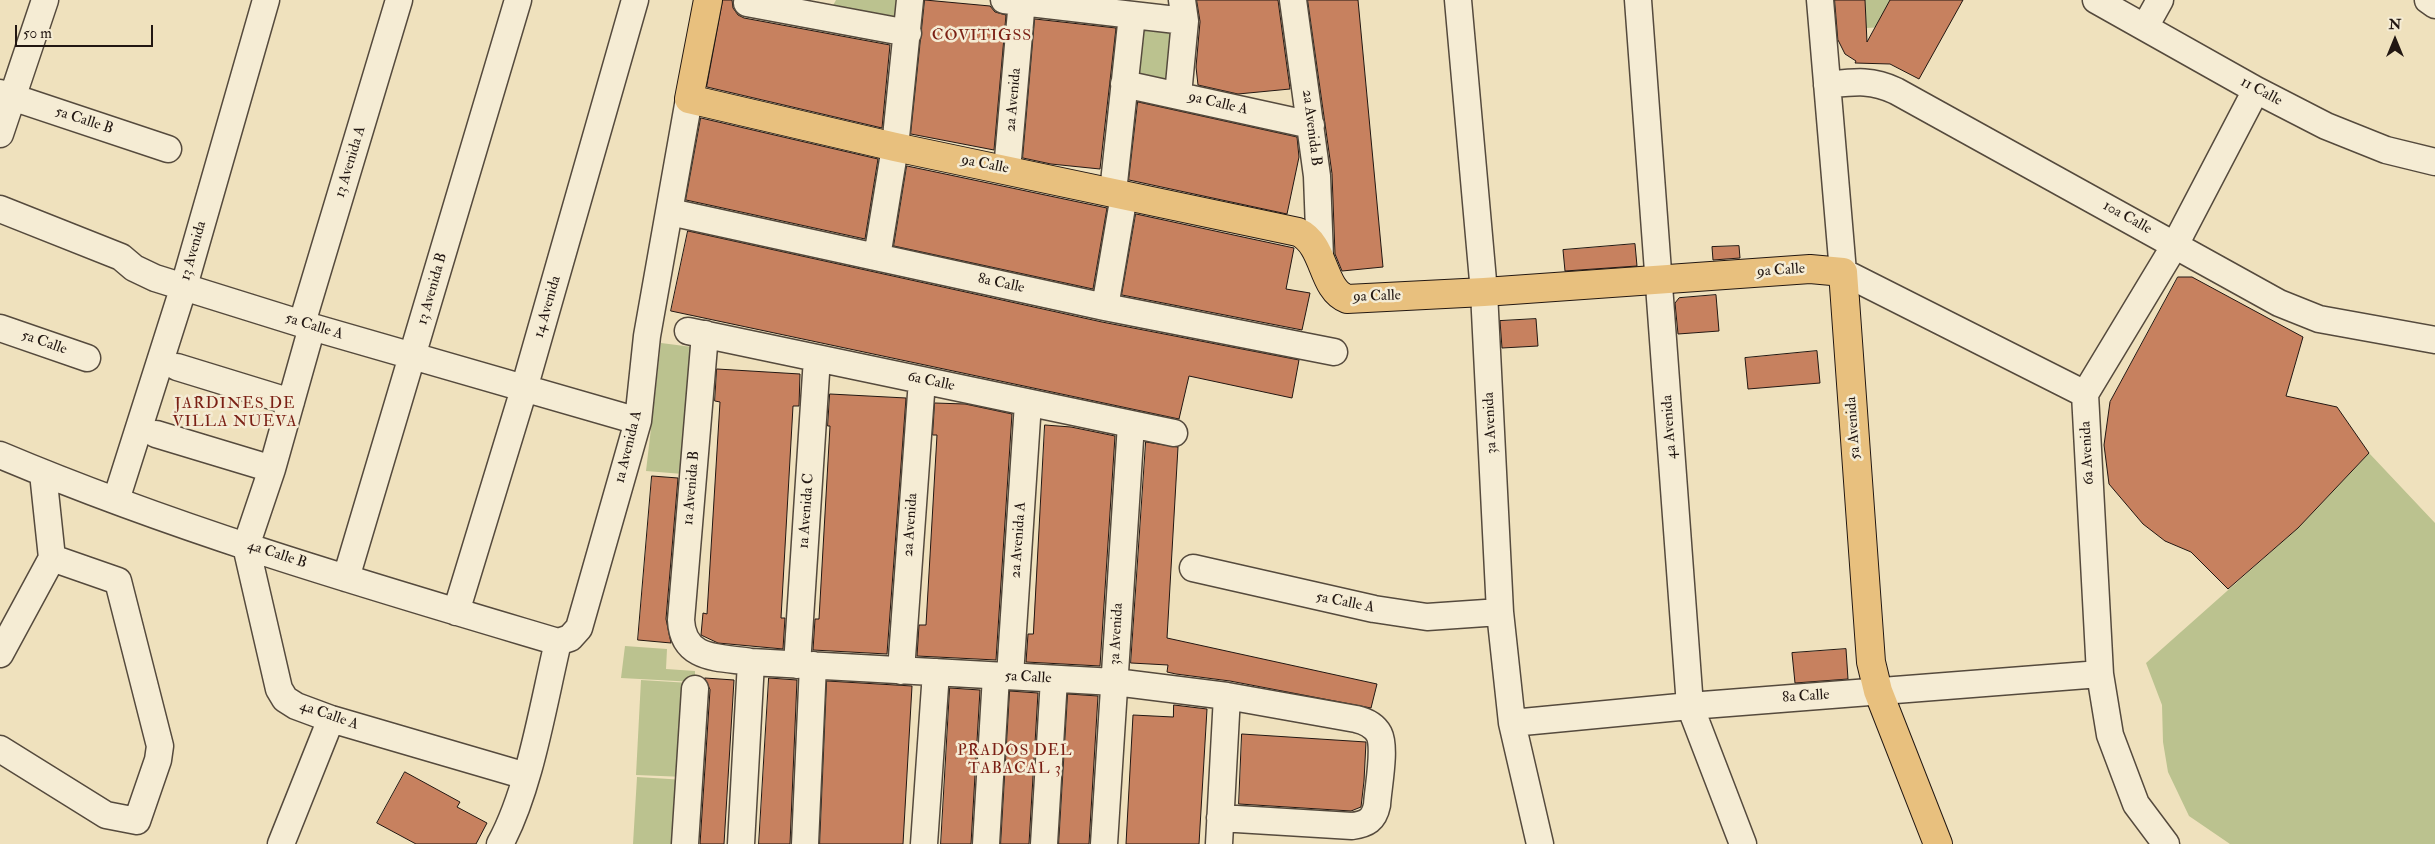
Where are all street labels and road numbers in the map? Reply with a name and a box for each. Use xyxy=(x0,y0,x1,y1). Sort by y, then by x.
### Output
street label: 2a Avenida xyxy=(1002,67,1026,133)
street label: 11 Calle xyxy=(2237,74,2285,110)
street label: 9a Calle A xyxy=(1186,88,1250,120)
street label: 2a Avenida B xyxy=(1297,89,1325,167)
street label: 5a Calle B xyxy=(53,103,115,139)
street label: 13 Avenida A xyxy=(332,124,370,200)
street label: 9a Calle xyxy=(960,152,1010,178)
street label: 10a Calle xyxy=(2099,197,2155,239)
street label: 13 Avenida xyxy=(177,219,211,283)
street label: 13 Avenida B xyxy=(414,251,452,327)
street label: 9a Calle xyxy=(1756,260,1806,282)
street label: 8a Calle xyxy=(976,270,1026,298)
street label: 14 Avenida xyxy=(531,274,565,340)
street label: 9a Calle xyxy=(1353,287,1401,307)
street label: 5a Calle A xyxy=(283,310,345,344)
street label: 5a Calle xyxy=(19,327,69,359)
street label: 6a Calle xyxy=(906,368,956,396)
street label: 3a Avenida xyxy=(1480,392,1502,454)
street label: 4a Avenida xyxy=(1659,394,1681,460)
street label: 5a Avenida xyxy=(1843,396,1865,460)
street label: 1a Avenida A xyxy=(611,409,647,485)
street label: 6a Avenida xyxy=(2077,421,2099,485)
street label: 1a Avenida B xyxy=(680,450,704,526)
street label: 1a Avenida C xyxy=(795,473,819,549)
street label: 2a Avenida xyxy=(900,493,922,557)
street label: 2a Avenida A xyxy=(1007,501,1031,579)
street label: 4a Calle B xyxy=(245,537,309,573)
street label: 5a Calle A xyxy=(1314,588,1376,618)
street label: 3a Avenida xyxy=(1106,603,1128,665)
street label: 5a Calle xyxy=(1004,668,1052,688)
street label: 8a Calle xyxy=(1782,686,1830,708)
street label: 4a Calle A xyxy=(297,698,361,734)

